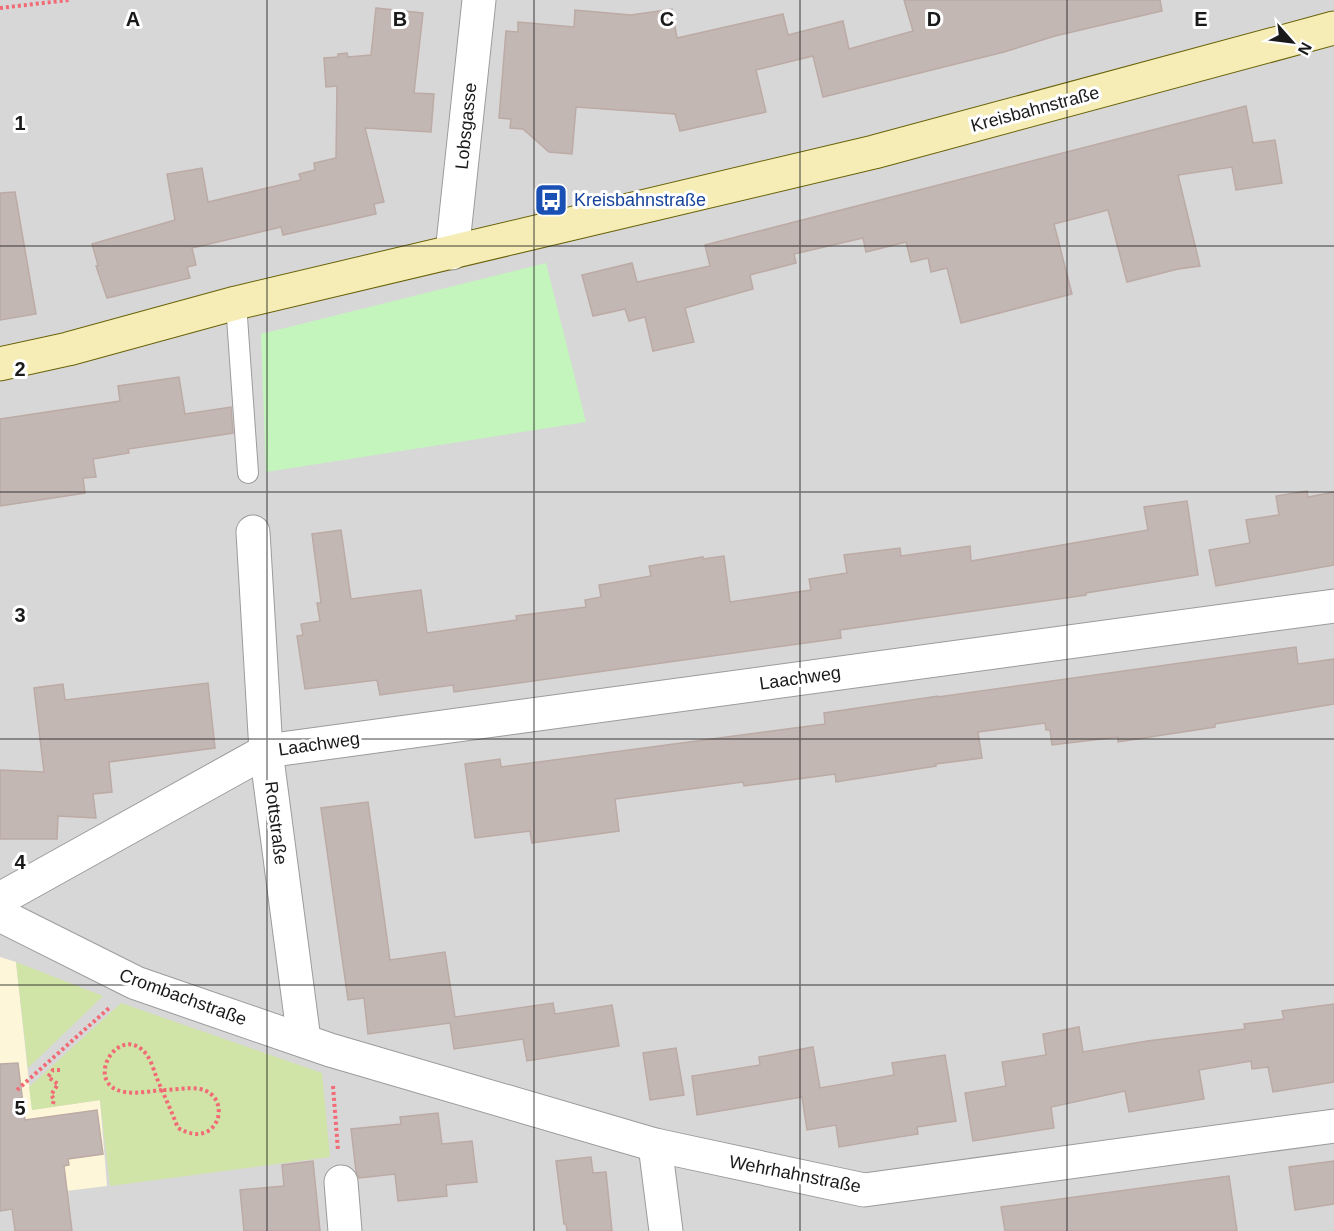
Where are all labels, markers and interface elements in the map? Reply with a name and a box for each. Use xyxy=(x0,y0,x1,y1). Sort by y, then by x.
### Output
text: A xyxy=(126,8,140,30)
text: B xyxy=(393,8,407,30)
text: C xyxy=(660,8,674,30)
text: D xyxy=(927,8,941,30)
text: E xyxy=(1194,8,1208,30)
north arrow xyxy=(1262,12,1322,72)
text: N xyxy=(1295,40,1315,58)
street label: Lobsgasse xyxy=(452,82,480,170)
street label: Kreisbahnstraße xyxy=(969,82,1101,136)
text: 1 xyxy=(14,112,26,134)
bus stop icon: Kreisbahnstraße xyxy=(533,182,569,218)
place label: Kreisbahnstraße xyxy=(574,190,706,210)
text: 2 xyxy=(14,358,26,380)
text: 3 xyxy=(14,604,26,626)
street label: Laachweg xyxy=(758,662,842,694)
street label: Laachweg xyxy=(277,728,361,760)
street label: Rottstraße xyxy=(261,780,291,866)
text: 4 xyxy=(14,851,26,873)
street label: Crombachstraße xyxy=(117,965,249,1029)
text: 5 xyxy=(14,1097,26,1119)
street label: Wehrhahnstraße xyxy=(727,1151,863,1197)

